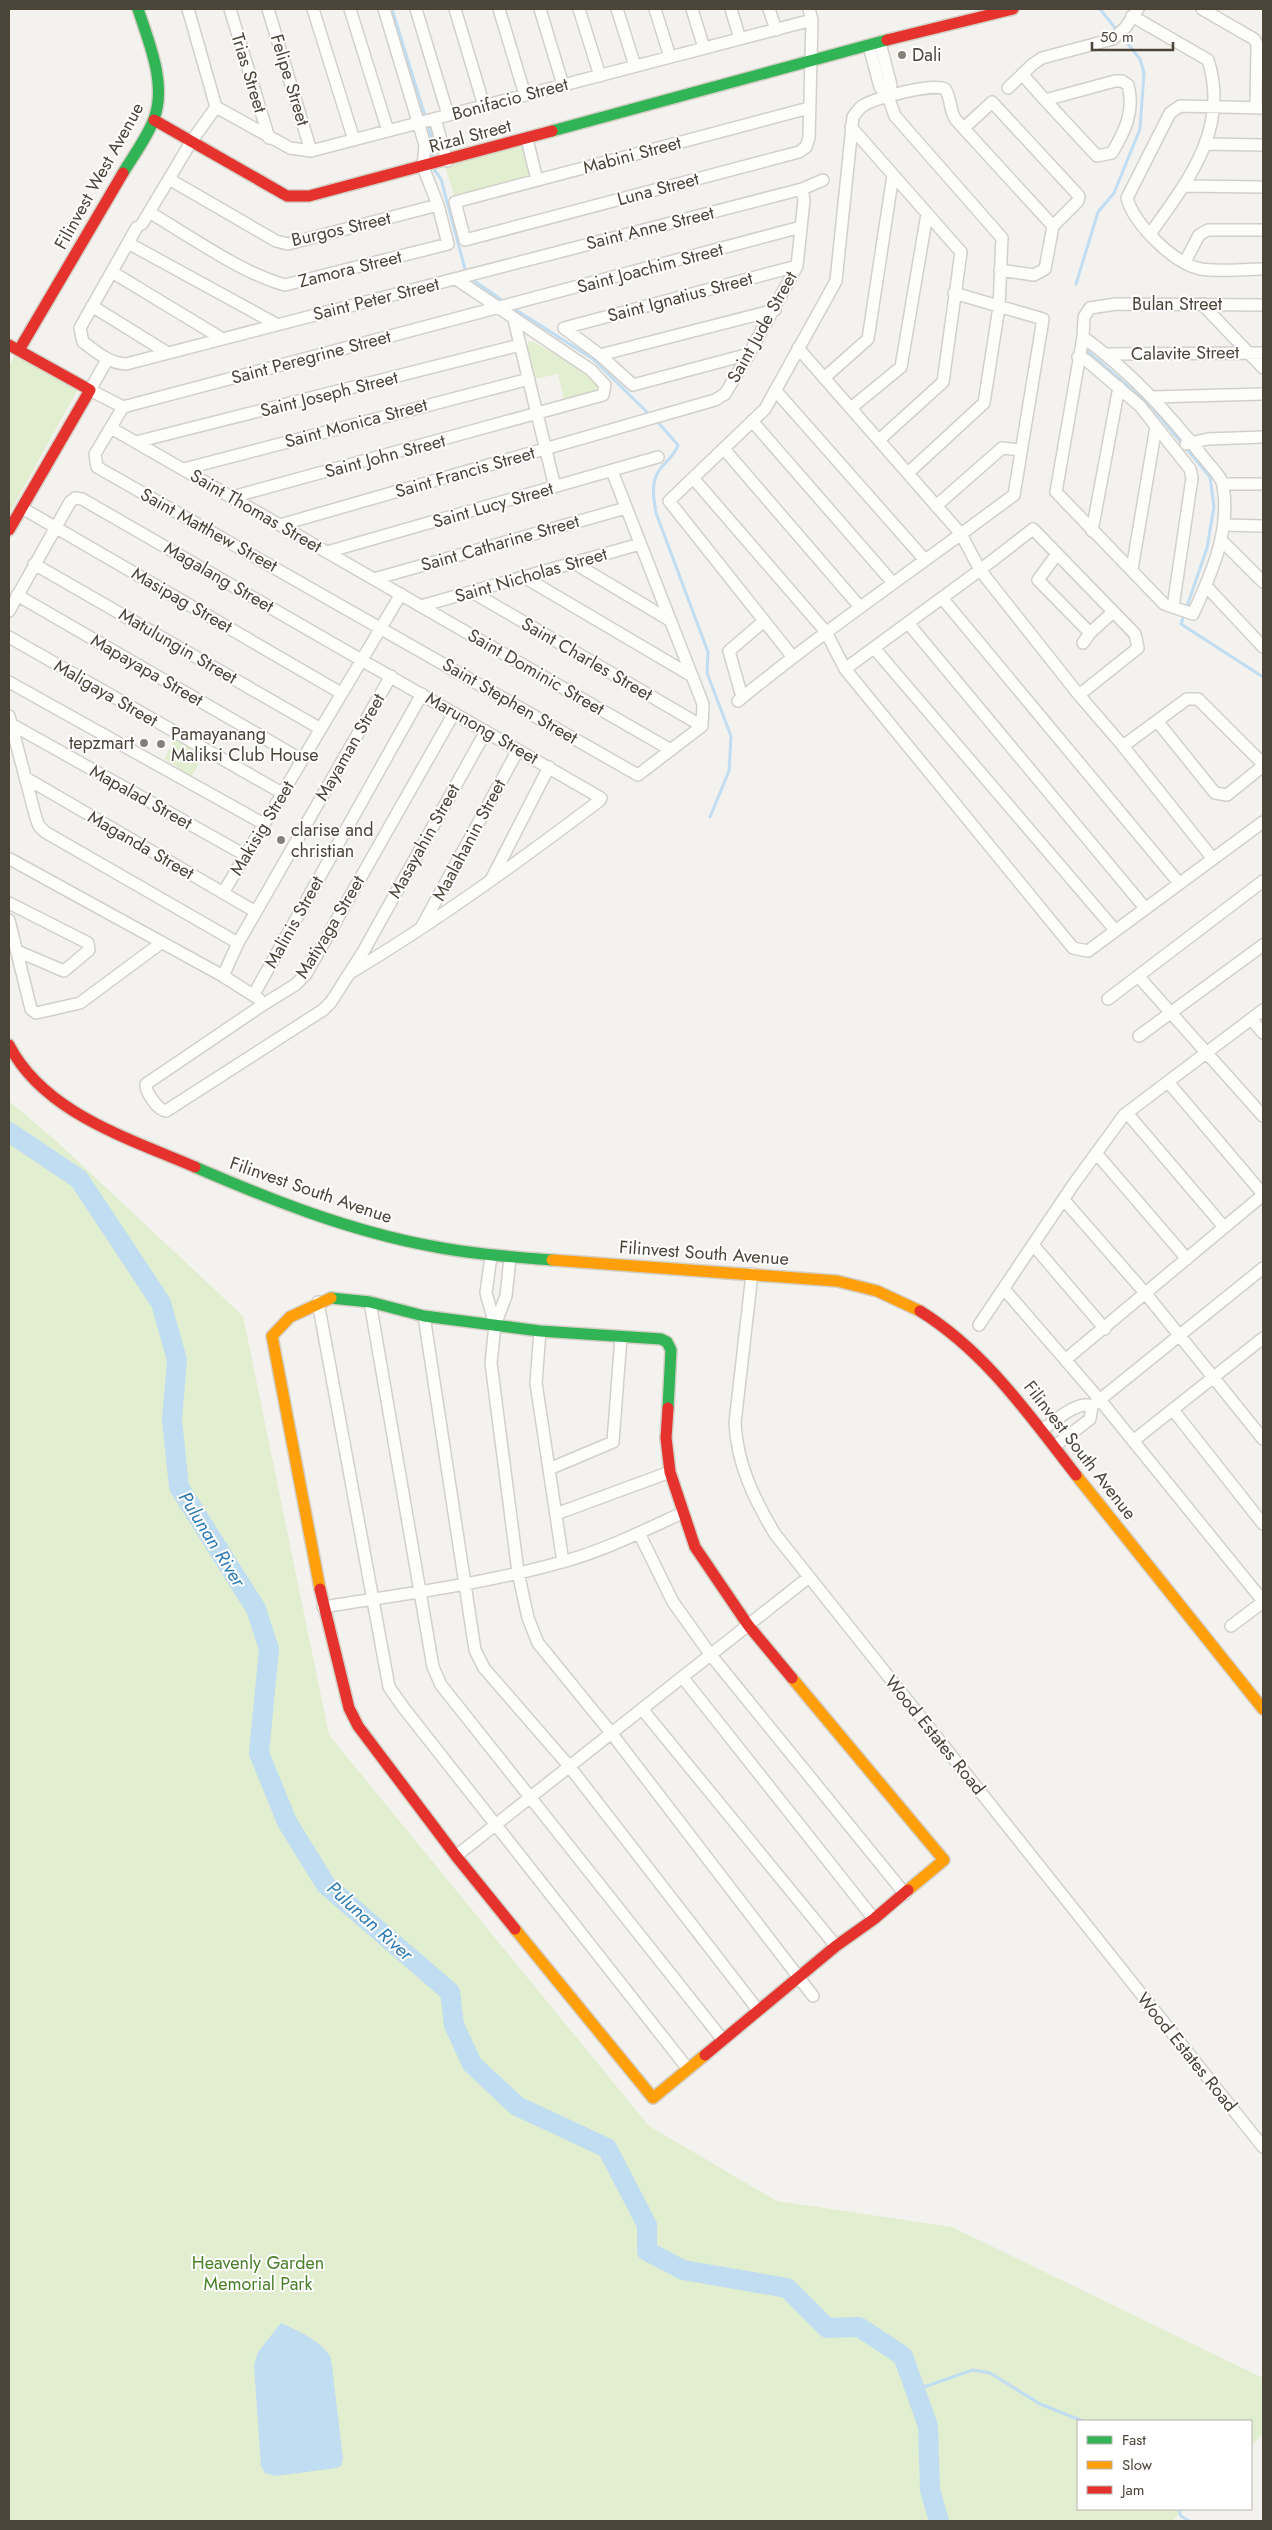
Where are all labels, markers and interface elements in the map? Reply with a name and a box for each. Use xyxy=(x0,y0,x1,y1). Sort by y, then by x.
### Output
scale bar xyxy=(1092,20,1173,52)
text: 50 m xyxy=(1100,26,1134,48)
street label: Trias Street xyxy=(225,30,274,117)
street label: Felipe Street xyxy=(264,31,316,130)
place label: Dali xyxy=(912,42,942,68)
marker: Dali xyxy=(896,49,908,61)
street label: Bonifacio Street xyxy=(449,71,572,127)
street label: Filinvest West Avenue xyxy=(48,98,150,254)
street label: Rizal Street xyxy=(426,112,515,159)
street label: Mabini Street xyxy=(580,129,685,181)
street label: Luna Street xyxy=(614,165,702,212)
street label: Saint Anne Street xyxy=(583,199,717,256)
street label: Burgos Street xyxy=(289,205,394,253)
street label: Saint Joachim Street xyxy=(574,236,727,300)
street label: Zamora Street xyxy=(296,243,405,294)
street label: Saint Ignatius Street xyxy=(605,265,756,329)
street label: Saint Jude Street xyxy=(721,266,804,388)
street label: Saint Peter Street xyxy=(310,271,442,327)
street label: Bulan Street xyxy=(1132,291,1223,317)
street label: Saint Peregrine Street xyxy=(228,323,394,391)
street label: Calavite Street xyxy=(1131,339,1240,367)
street label: Saint Joseph Street xyxy=(257,364,401,424)
street label: Saint Monica Street xyxy=(282,391,431,455)
street label: Saint John Street xyxy=(322,427,449,485)
street label: Saint Francis Street xyxy=(392,439,539,504)
street label: Saint Thomas Street xyxy=(185,463,327,560)
street label: Saint Lucy Street xyxy=(430,475,557,535)
street label: Saint Matthew Street xyxy=(136,481,283,579)
street label: Saint Catharine Street xyxy=(418,508,583,578)
street label: Magalang Street xyxy=(159,535,279,619)
street label: Saint Nicholas Street xyxy=(452,541,611,609)
street label: Masipag Street xyxy=(127,561,238,640)
street label: Matulungin Street xyxy=(114,602,243,691)
street label: Saint Charles Street xyxy=(516,611,658,708)
street label: Saint Dominic Street xyxy=(463,622,610,722)
street label: Mapayapa Street xyxy=(86,627,209,713)
street label: Saint Stephen Street xyxy=(437,652,583,751)
street label: Maligaya Street xyxy=(49,653,163,734)
street label: Marunong Street xyxy=(421,685,544,771)
street label: Mayaman Street xyxy=(309,688,392,806)
place label: Pamayanang Maliksi Club House xyxy=(171,721,319,768)
place label: tepzmart xyxy=(69,730,135,756)
marker: tepzmart xyxy=(138,737,150,749)
marker: Pamayanang Maliksi Club House xyxy=(155,738,167,750)
street label: Mapalad Street xyxy=(85,758,198,836)
street label: Maalahanin Street xyxy=(426,774,512,906)
street label: Makisig Street xyxy=(223,775,301,880)
street label: Masayahin Street xyxy=(382,778,467,903)
street label: Maganda Street xyxy=(83,804,200,886)
place label: clarise and christian xyxy=(291,817,374,864)
marker: clarise and christian xyxy=(275,834,287,846)
street label: Matiyaga Street xyxy=(289,870,371,983)
street label: Malinis Street xyxy=(258,871,330,973)
street label: Filinvest South Avenue xyxy=(226,1150,396,1230)
street label: Filinvest South Avenue xyxy=(618,1234,790,1272)
street label: Filinvest South Avenue xyxy=(1017,1375,1143,1525)
water label: Pulunan River xyxy=(172,1486,253,1593)
street label: Wood Estates Road xyxy=(879,1670,991,1800)
water label: Pulunan River xyxy=(321,1875,420,1968)
street label: Wood Estates Road xyxy=(1131,1987,1243,2117)
park label: Heavenly Garden Memorial Park xyxy=(192,2250,324,2297)
legend xyxy=(1077,2420,1252,2510)
text: Fast xyxy=(1122,2429,1146,2451)
text: Slow xyxy=(1122,2454,1153,2476)
text: Jam xyxy=(1120,2479,1145,2501)

